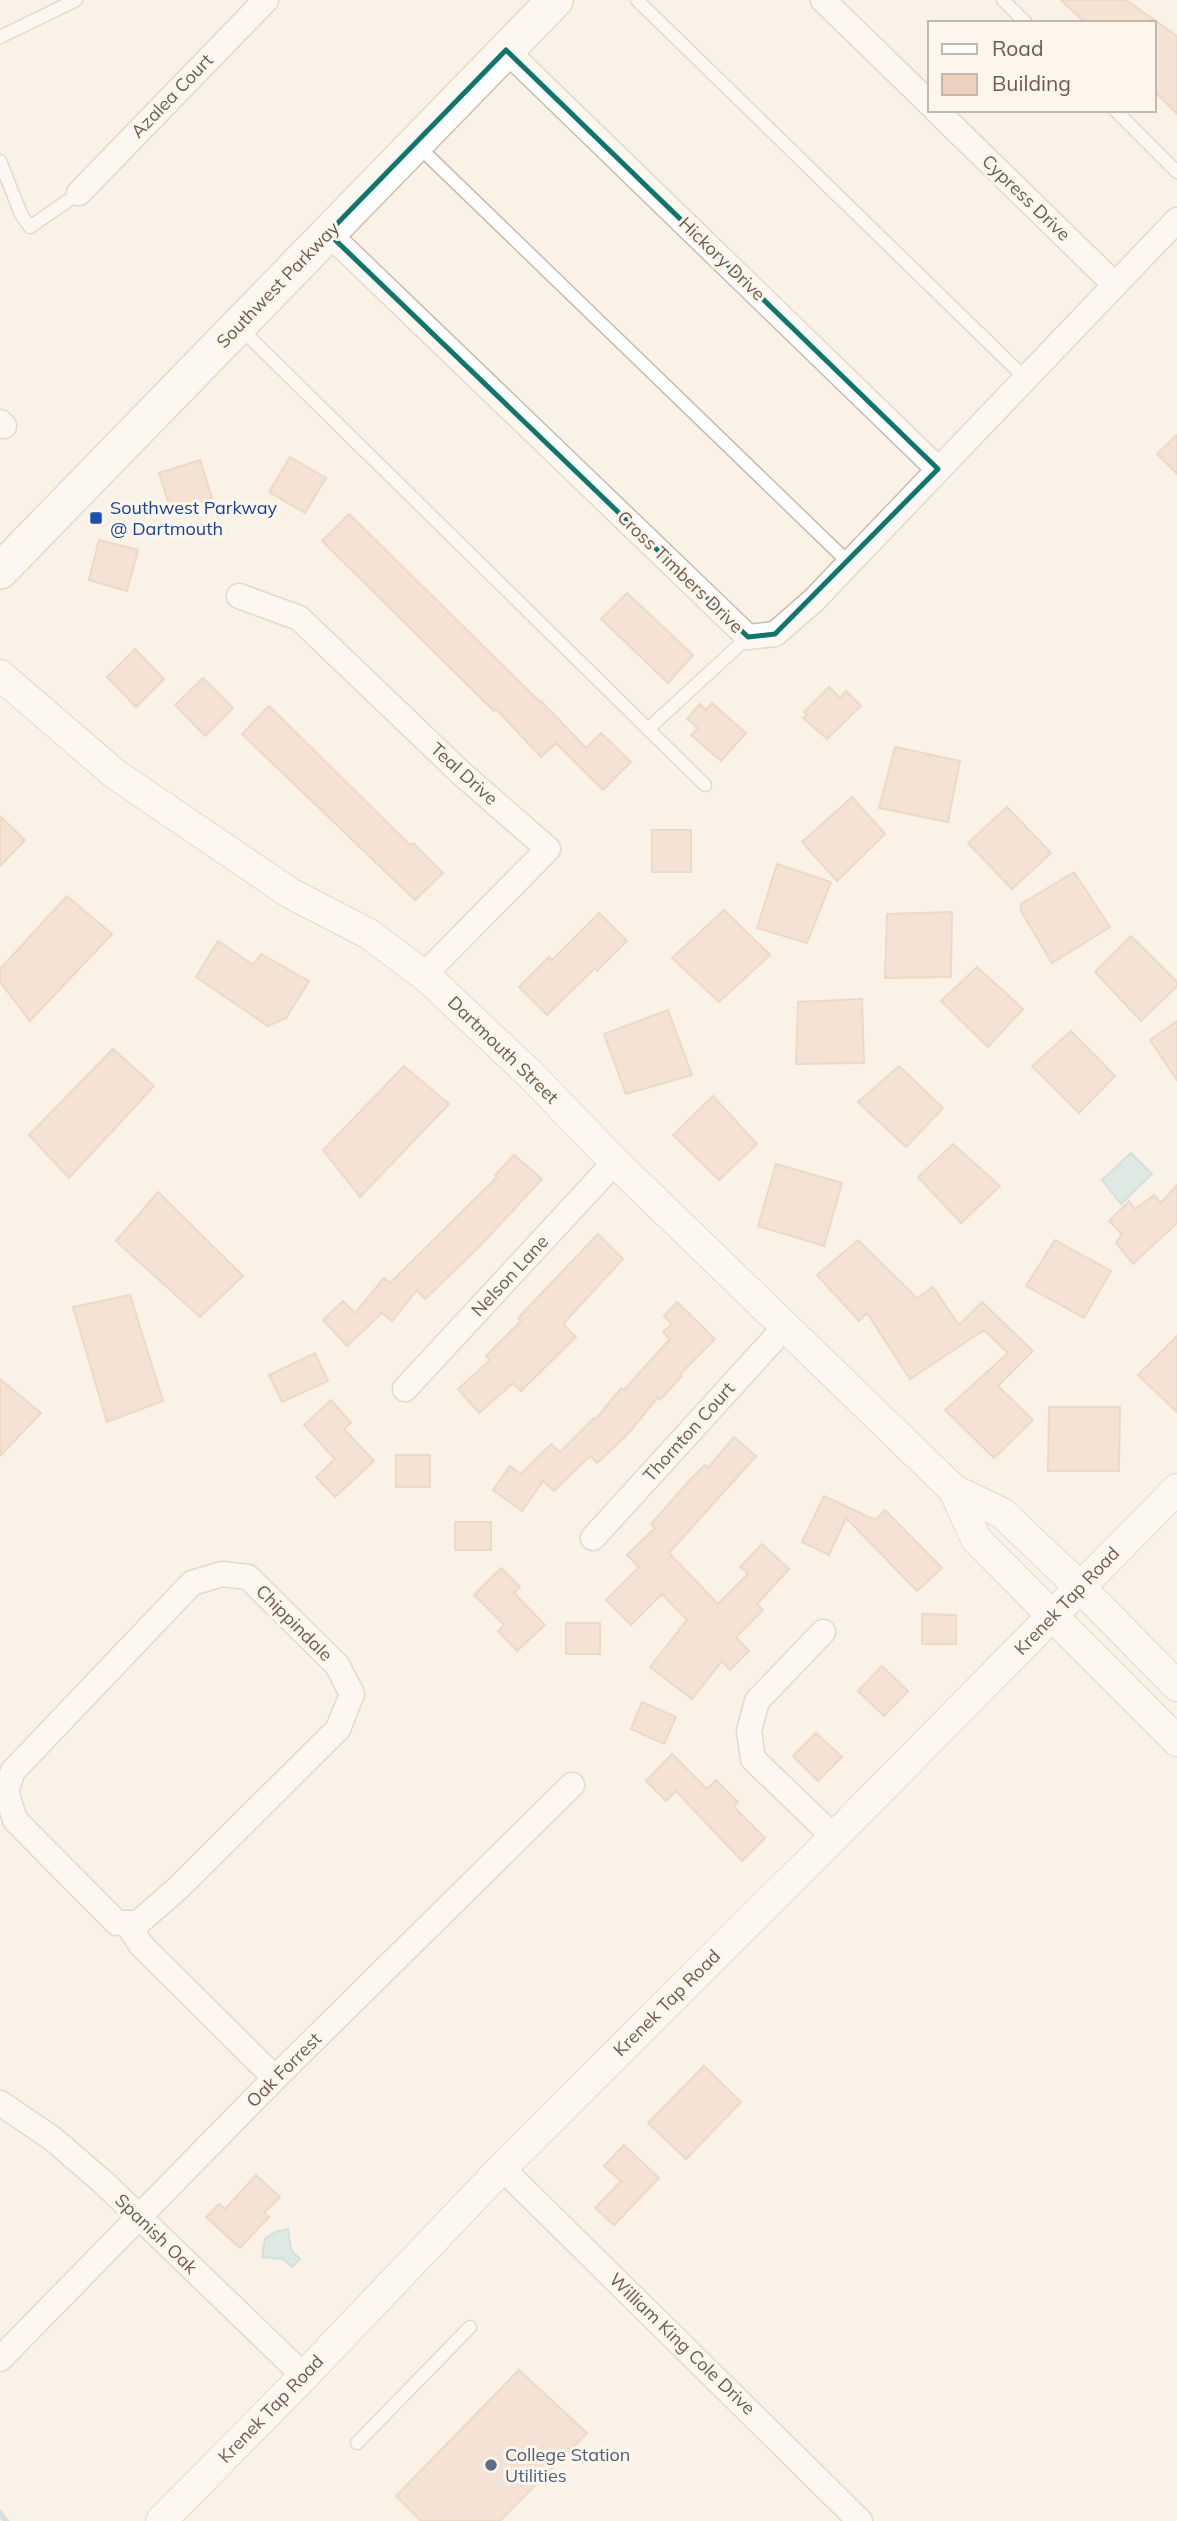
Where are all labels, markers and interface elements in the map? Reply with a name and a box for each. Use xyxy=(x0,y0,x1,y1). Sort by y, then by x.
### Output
legend xyxy=(928,21,1156,112)
text: Road xyxy=(992,35,1043,61)
street label: Azalea Court xyxy=(126,49,218,143)
text: Building xyxy=(992,70,1071,96)
street label: Cypress Drive xyxy=(977,150,1076,246)
street label: Hickory Drive xyxy=(674,212,770,306)
street label: Southwest Parkway xyxy=(211,216,344,353)
place label: Southwest Parkway @ Dartmouth xyxy=(110,496,278,540)
street label: Cross Timbers Drive xyxy=(612,505,748,638)
marker: Southwest Parkway @ Dartmouth xyxy=(88,510,104,526)
street label: Teal Drive xyxy=(426,737,503,810)
street label: Dartmouth Street xyxy=(443,991,564,1108)
street label: Nelson Lane xyxy=(466,1230,553,1321)
street label: Thornton Court xyxy=(638,1377,739,1486)
street label: Krenek Tap Road xyxy=(1009,1542,1124,1660)
street label: Chippindale xyxy=(251,1579,338,1666)
street label: Krenek Tap Road xyxy=(608,1944,725,2061)
street label: Oak Forrest xyxy=(241,2027,326,2112)
street label: Spanish Oak xyxy=(110,2189,203,2279)
street label: William King Cole Drive xyxy=(604,2268,760,2419)
street label: Krenek Tap Road xyxy=(213,2350,328,2468)
place label: College Station Utilities xyxy=(505,2443,630,2487)
marker: College Station Utilities xyxy=(483,2457,499,2473)

